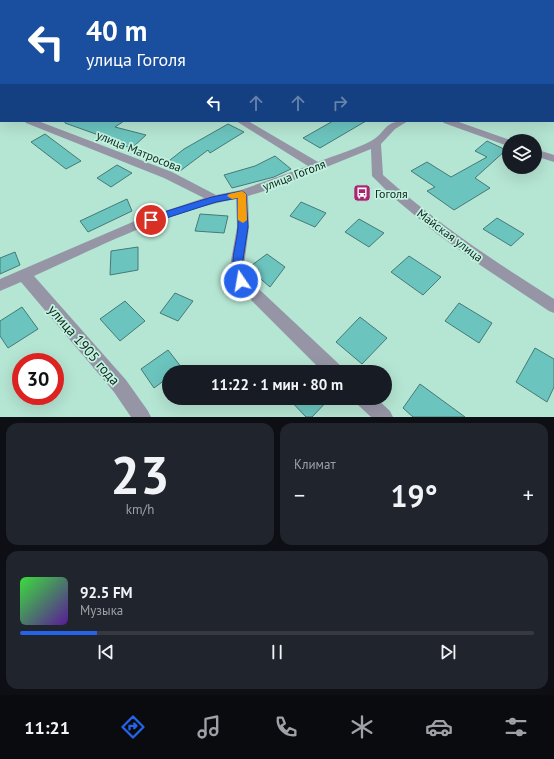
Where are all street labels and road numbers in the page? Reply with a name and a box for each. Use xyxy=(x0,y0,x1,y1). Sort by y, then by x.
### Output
street label: улица Матросова xyxy=(94,127,184,175)
street label: улица Гоголя xyxy=(260,156,328,194)
street label: Майская улица xyxy=(414,205,486,265)
street label: улица 1905 года xyxy=(44,301,124,389)

